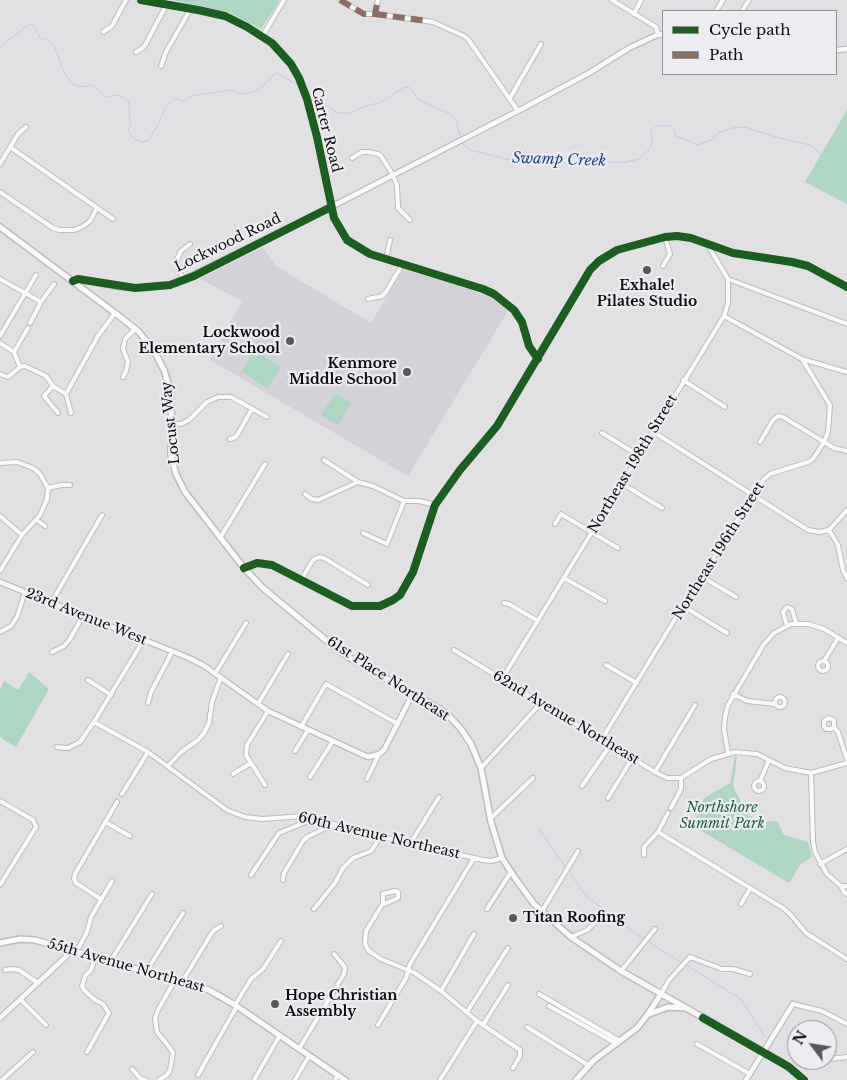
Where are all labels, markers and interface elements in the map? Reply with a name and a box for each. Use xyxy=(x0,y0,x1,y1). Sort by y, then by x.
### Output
legend xyxy=(662,10,837,75)
text: Cycle path xyxy=(709,20,791,39)
text: Path xyxy=(709,45,743,64)
street label: Carter Road xyxy=(307,86,345,174)
water label: Swamp Creek xyxy=(512,149,606,171)
street label: Lockwood Road xyxy=(172,210,284,276)
marker: Exhale! Pilates Studio xyxy=(641,264,653,276)
place label: Exhale! Pilates Studio xyxy=(597,278,697,310)
place label: Lockwood Elementary School xyxy=(139,325,280,358)
marker: Lockwood Elementary School xyxy=(284,335,296,347)
place label: Kenmore Middle School xyxy=(289,356,397,388)
marker: Kenmore Middle School xyxy=(401,366,413,378)
street label: Locust Way xyxy=(158,381,184,465)
street label: Northeast 198th Street xyxy=(585,391,681,537)
street label: Northeast 196th Street xyxy=(670,479,768,623)
street label: 23rd Avenue West xyxy=(23,585,149,649)
street label: 61st Place Northeast xyxy=(324,633,452,725)
street label: 62nd Avenue Northeast xyxy=(489,667,643,769)
park label: Northshore Summit Park xyxy=(679,800,765,832)
street label: 60th Avenue Northeast xyxy=(296,809,462,863)
place label: Titan Roofing xyxy=(523,910,625,926)
marker: Titan Roofing xyxy=(507,912,519,924)
street label: 55th Avenue Northeast xyxy=(46,936,206,996)
place label: Hope Christian Assembly xyxy=(285,988,398,1020)
marker: Hope Christian Assembly xyxy=(269,998,281,1010)
north arrow xyxy=(787,1020,837,1070)
text: N xyxy=(789,1028,811,1048)

